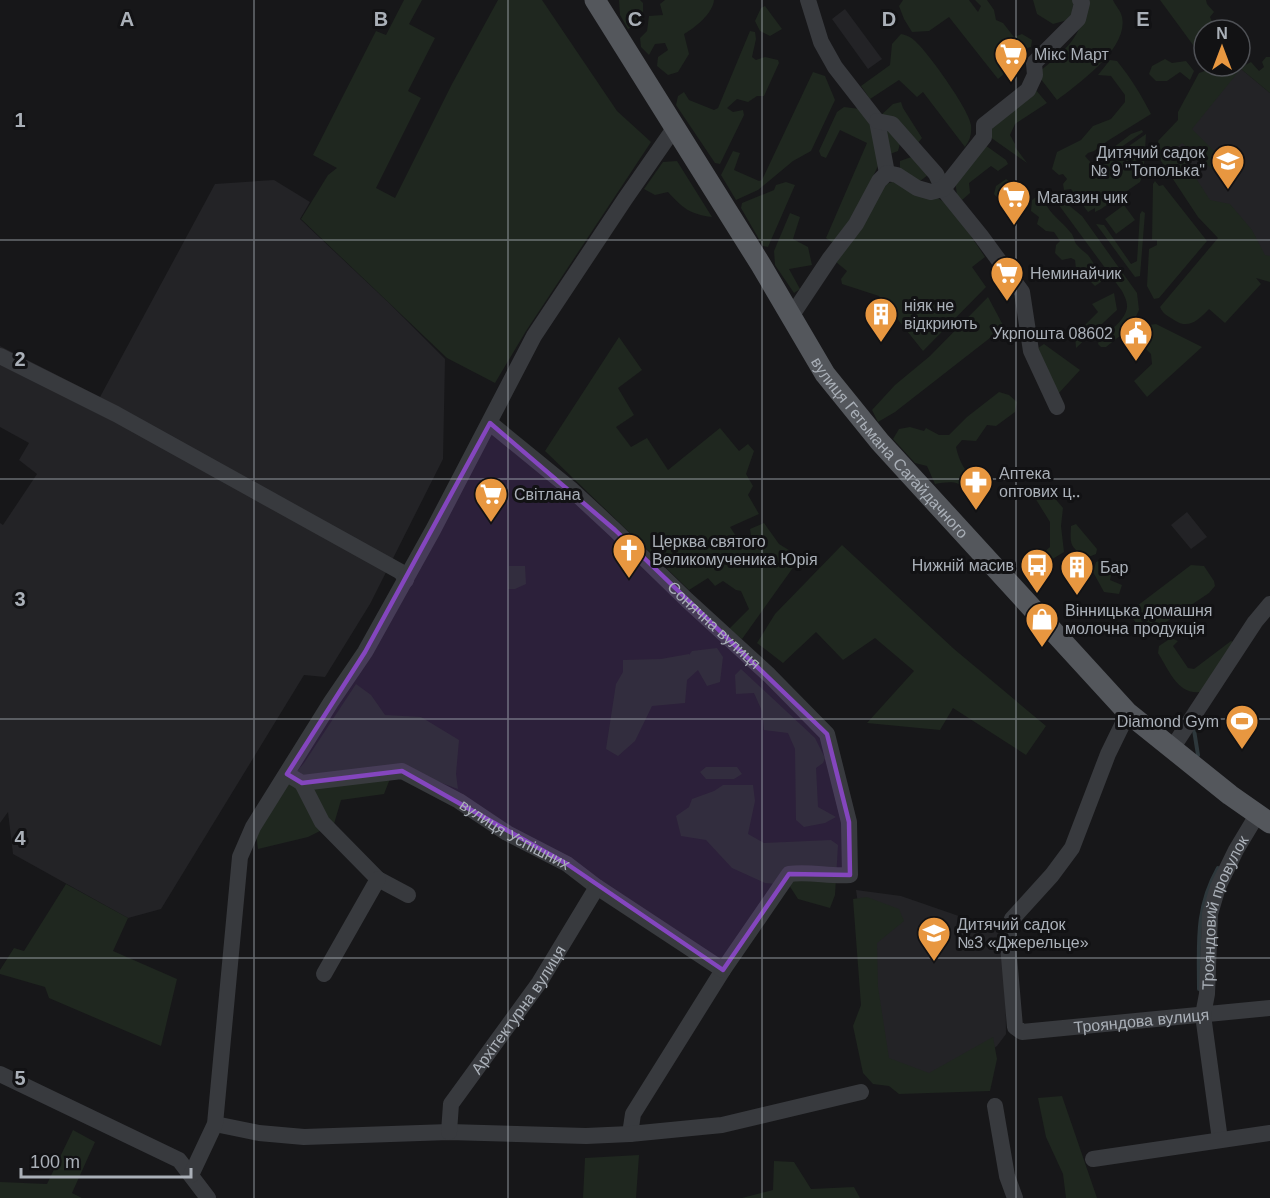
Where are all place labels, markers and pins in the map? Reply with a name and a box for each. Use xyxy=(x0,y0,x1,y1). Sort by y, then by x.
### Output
supermarket icon: Мікс Март xyxy=(993,36,1029,83)
place label: Мікс Март xyxy=(1034,46,1109,63)
school or university icon: Дитячий садок № 9 "Тополька" xyxy=(1210,143,1246,190)
place label: Дитячий садок № 9 "Тополька" xyxy=(1090,144,1206,179)
supermarket icon: Магазин чик xyxy=(996,179,1032,226)
place label: Магазин чик xyxy=(1037,189,1128,206)
supermarket icon: Неминайчик xyxy=(989,255,1025,302)
place label: Неминайчик xyxy=(1030,265,1122,282)
building icon: ніяк не відкриють xyxy=(863,296,899,343)
place label: ніяк не відкриють xyxy=(904,297,978,332)
public building icon: Укрпошта 08602 xyxy=(1118,315,1154,362)
place label: Укрпошта 08602 xyxy=(992,325,1113,342)
pharmacy icon: Аптека оптових ц‥ xyxy=(958,464,994,511)
place label: Аптека оптових ц‥ xyxy=(999,465,1080,500)
supermarket icon: Світлана xyxy=(473,476,509,523)
place label: Світлана xyxy=(514,486,581,503)
church icon: Церква святого Великомученика Юрія xyxy=(611,532,647,579)
place label: Церква святого Великомученика Юрія xyxy=(652,533,818,568)
bus stop icon: Нижній масив xyxy=(1019,547,1055,594)
building icon: Бар xyxy=(1059,549,1095,596)
place label: Нижній масив xyxy=(912,557,1014,574)
place label: Бар xyxy=(1100,559,1128,576)
shop icon: Вінницька домашня молочна продукція xyxy=(1024,601,1060,648)
place label: Вінницька домашня молочна продукція xyxy=(1065,602,1213,637)
sports icon: Diamond Gym xyxy=(1224,703,1260,750)
place label: Diamond Gym xyxy=(1117,713,1219,730)
school or university icon: Дитячий садок №3 «Джерельце» xyxy=(916,915,952,962)
place label: Дитячий садок №3 «Джерельце» xyxy=(957,916,1089,951)

